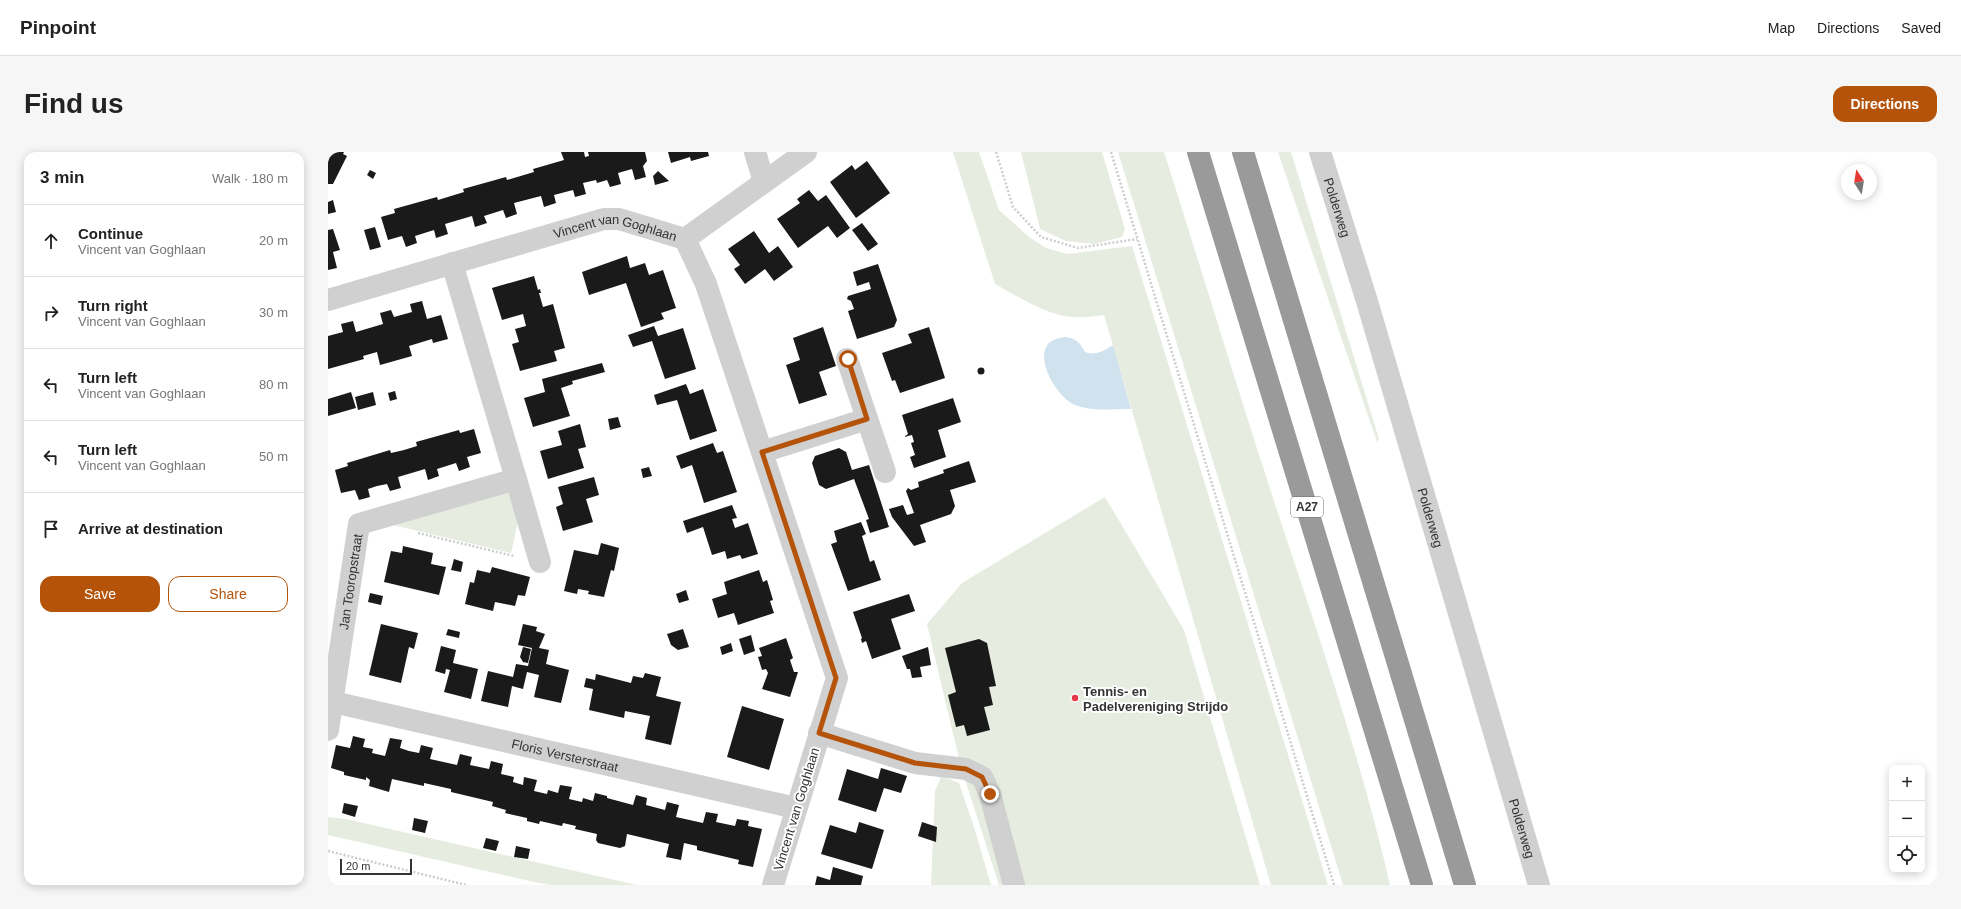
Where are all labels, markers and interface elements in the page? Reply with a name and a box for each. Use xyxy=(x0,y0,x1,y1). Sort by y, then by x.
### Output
text: Pinpoint xyxy=(20,17,96,38)
text: Map xyxy=(1768,20,1795,36)
text: Directions xyxy=(1817,20,1879,36)
text: Saved xyxy=(1901,20,1941,36)
button: Directions xyxy=(1833,86,1937,122)
text: Find us xyxy=(24,88,124,119)
north arrow xyxy=(1841,164,1877,200)
text: 3 min xyxy=(40,168,84,187)
text: Walk · 180 m xyxy=(212,171,288,186)
street label: Polderweg xyxy=(1321,176,1353,239)
street label: Vincent van Goghlaan xyxy=(552,212,679,244)
text: Continue xyxy=(78,225,143,242)
icon: ahead xyxy=(40,230,62,252)
text: 20 m xyxy=(259,233,288,248)
text: Vincent van Goghlaan xyxy=(78,242,206,257)
text: Turn right xyxy=(78,297,148,314)
icon: right xyxy=(40,302,62,324)
text: 30 m xyxy=(259,305,288,320)
text: Vincent van Goghlaan xyxy=(78,314,206,329)
route start xyxy=(839,350,857,368)
text: Turn left xyxy=(78,369,137,386)
icon: left xyxy=(40,374,62,396)
text: 80 m xyxy=(259,377,288,392)
text: Vincent van Goghlaan xyxy=(78,386,206,401)
text: Turn left xyxy=(78,441,137,458)
icon: left xyxy=(40,446,62,468)
text: 50 m xyxy=(259,449,288,464)
text: Vincent van Goghlaan xyxy=(78,458,206,473)
street label: Polderweg xyxy=(1414,486,1446,549)
road number: A27 xyxy=(1291,497,1323,517)
icon: arrive xyxy=(40,518,62,540)
text: Arrive at destination xyxy=(78,520,223,537)
street label: Jan Tooropstraat xyxy=(336,532,365,631)
button: Save xyxy=(40,576,160,612)
button: Share xyxy=(168,576,288,612)
place label: Tennis- en Padelvereniging Strijdo xyxy=(1083,684,1228,714)
marker: Tennis- en Padelvereniging Strijdo xyxy=(1070,693,1080,703)
street label: Floris Versterstraat xyxy=(510,736,620,775)
street label: Vincent van Goghlaan xyxy=(771,746,822,872)
map controls xyxy=(1889,765,1925,873)
button: + xyxy=(1889,765,1925,801)
route end xyxy=(981,785,999,803)
street label: Polderweg xyxy=(1506,797,1538,860)
button: − xyxy=(1889,801,1925,837)
button: locate xyxy=(1889,837,1925,873)
scale bar xyxy=(340,857,412,876)
text: 20 m xyxy=(346,860,370,872)

